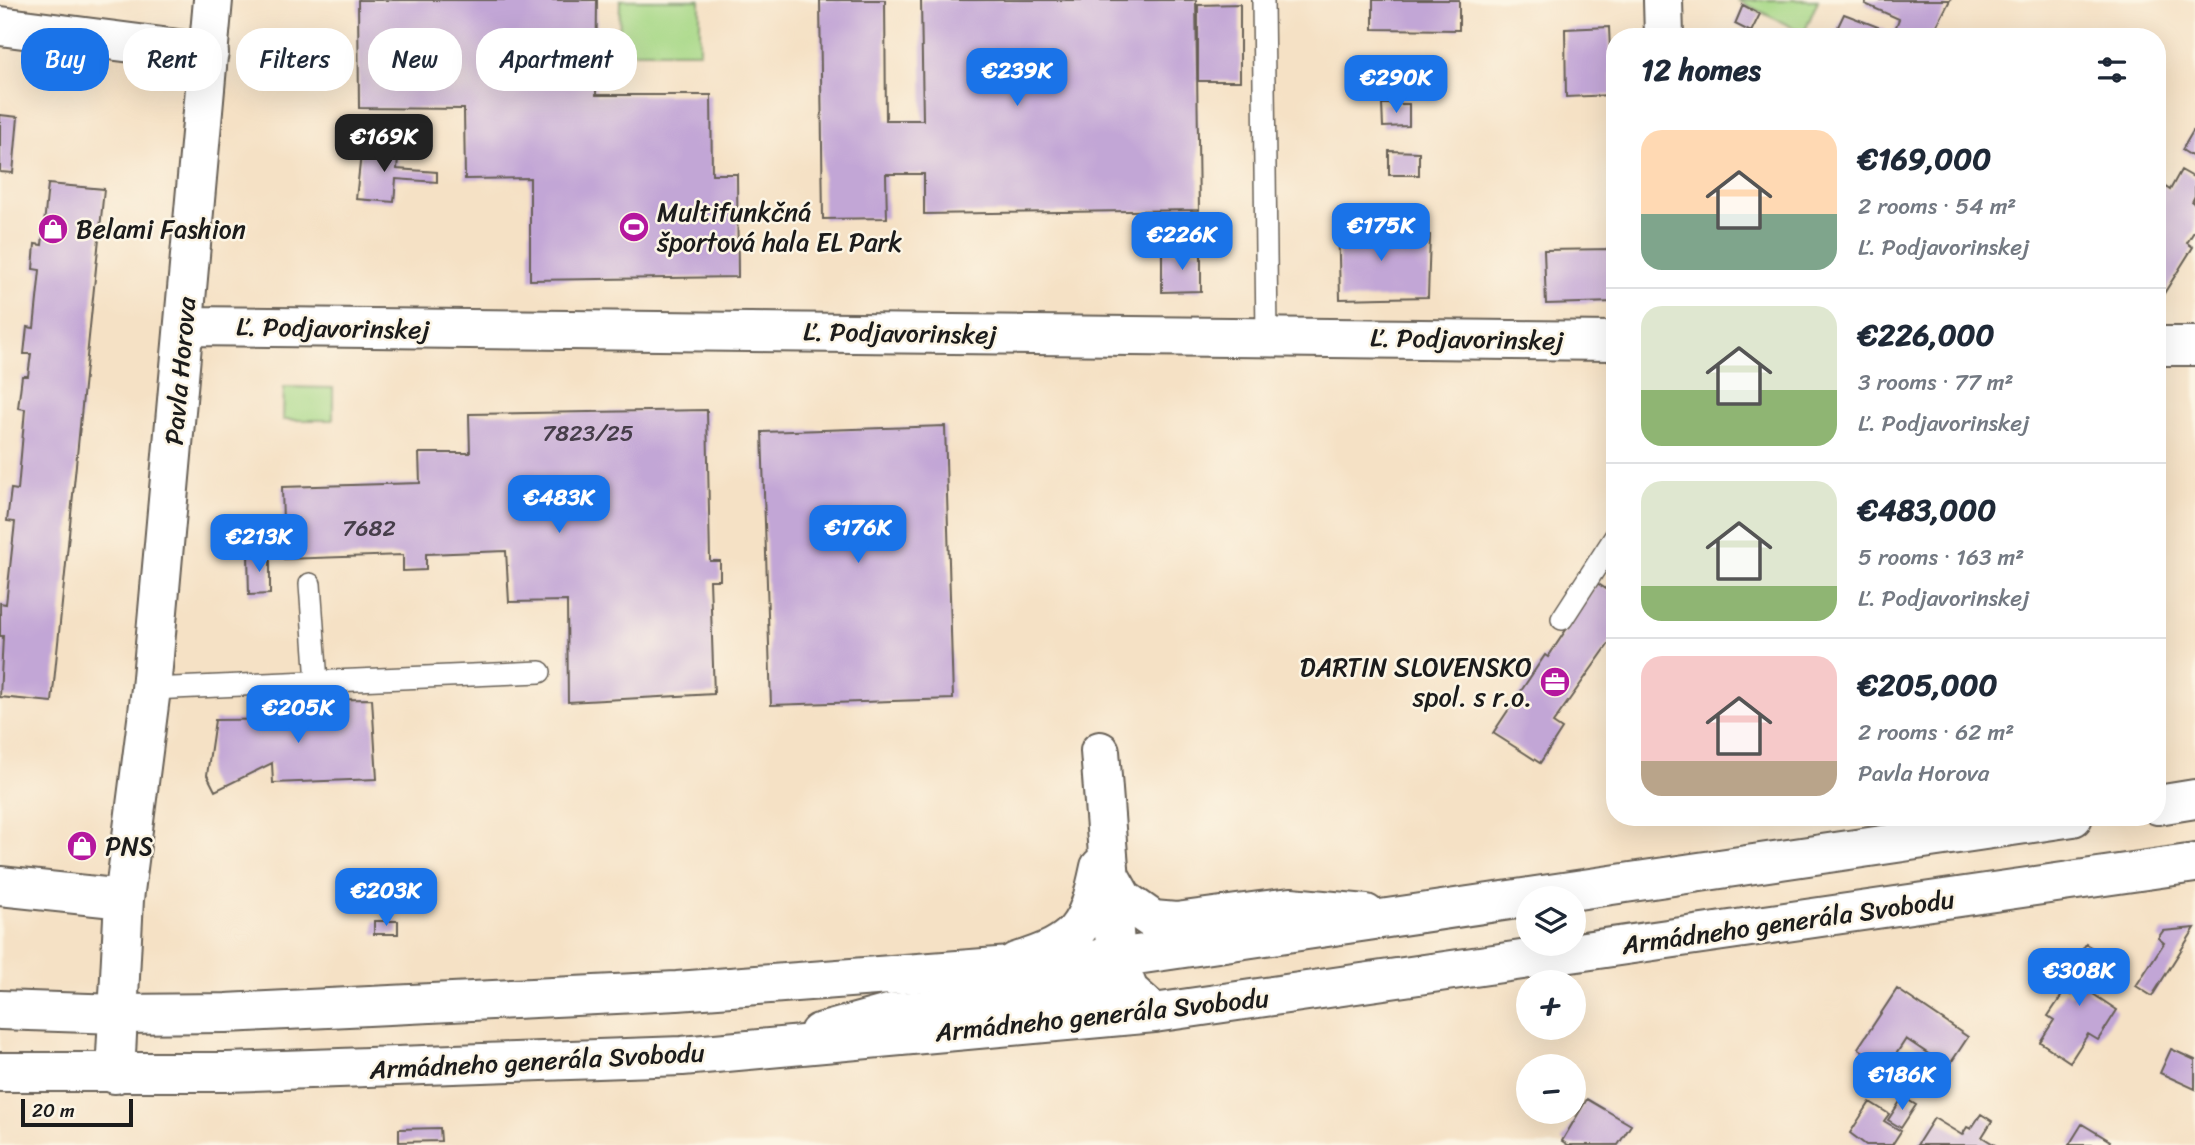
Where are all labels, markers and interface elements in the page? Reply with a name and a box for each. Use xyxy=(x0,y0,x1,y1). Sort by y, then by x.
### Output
chip: Buy xyxy=(21,28,109,91)
chip: Rent xyxy=(123,28,222,91)
chip: Filters xyxy=(236,28,354,91)
chip: New xyxy=(368,28,462,91)
chip: Apartment xyxy=(476,28,637,91)
text: 12 homes xyxy=(1641,43,1761,97)
pin: €239K xyxy=(968,48,1066,108)
text: €239K xyxy=(982,50,1052,91)
icon: filters xyxy=(2093,51,2131,89)
pin: €290K xyxy=(1347,55,1445,115)
text: €290K xyxy=(1360,57,1432,98)
pin: €169K xyxy=(335,114,433,174)
text: €169K xyxy=(351,116,417,157)
text: €169,000 xyxy=(1858,132,1991,186)
icon: home xyxy=(1697,158,1781,242)
text: 2 rooms · 54 m² xyxy=(1858,186,2016,227)
place label: Multifunkčná športová hala EL Park xyxy=(656,189,902,265)
pin: €175K xyxy=(1332,204,1430,263)
text: €175K xyxy=(1348,205,1414,246)
place label: Belami Fashion xyxy=(76,206,246,252)
sports icon: Multifunkčná športová hala EL Park xyxy=(617,210,651,244)
shop icon: Belami Fashion xyxy=(36,212,70,246)
pin: €226K xyxy=(1133,212,1231,272)
text: €226K xyxy=(1148,214,1216,255)
text: Ľ. Podjavorinskej xyxy=(1858,227,2030,268)
street label: Pavla Horova xyxy=(151,294,209,447)
street label: Ľ. Podjavorinskej xyxy=(236,303,431,353)
street label: Ľ. Podjavorinskej xyxy=(803,308,998,358)
text: €226,000 xyxy=(1858,308,1995,362)
street label: Ľ. Podjavorinskej xyxy=(1370,314,1565,364)
icon: home xyxy=(1697,334,1781,418)
text: 3 rooms · 77 m² xyxy=(1858,362,2014,403)
text: Ľ. Podjavorinskej xyxy=(1858,403,2030,444)
house number: 7823/25 xyxy=(542,413,634,454)
pin: €483K xyxy=(510,476,608,535)
text: €483K xyxy=(524,477,594,518)
text: €483,000 xyxy=(1858,483,1996,537)
pin: €176K xyxy=(809,505,907,565)
text: €176K xyxy=(825,507,891,548)
house number: 7682 xyxy=(342,508,396,549)
icon: home xyxy=(1697,509,1781,593)
pin: €213K xyxy=(210,514,308,574)
text: €213K xyxy=(226,516,292,557)
text: 5 rooms · 163 m² xyxy=(1858,537,2024,578)
text: Ľ. Podjavorinskej xyxy=(1858,578,2030,619)
place label: DARTIN SLOVENSKO spol. s r.o. xyxy=(1300,644,1532,720)
text: €205,000 xyxy=(1858,658,1997,712)
office icon: DARTIN SLOVENSKO spol. s r.o. xyxy=(1538,665,1572,699)
icon: home xyxy=(1697,684,1781,768)
pin: €205K xyxy=(249,686,347,745)
text: €205K xyxy=(262,687,334,728)
text: 2 rooms · 62 m² xyxy=(1858,712,2014,753)
text: Pavla Horova xyxy=(1858,753,1989,794)
place label: PNS xyxy=(105,823,153,869)
shop icon: PNS xyxy=(65,829,99,863)
pin: €203K xyxy=(337,869,435,928)
text: €203K xyxy=(351,870,421,911)
street label: Armádneho generála Svobodu xyxy=(1618,876,1957,968)
map controls xyxy=(1516,886,1586,1124)
button: layers xyxy=(1516,886,1586,956)
pin: €308K xyxy=(2030,948,2128,1008)
text: €308K xyxy=(2044,950,2114,991)
button: + xyxy=(1516,970,1586,1040)
street label: Armádneho generála Svobodu xyxy=(932,975,1271,1056)
street label: Armádneho generála Svobodu xyxy=(367,1029,706,1093)
pin: €186K xyxy=(1853,1052,1951,1112)
button: − xyxy=(1516,1054,1586,1124)
text: €186K xyxy=(1869,1054,1935,1095)
text: 20 m xyxy=(32,1094,75,1127)
scale bar xyxy=(21,1096,133,1128)

